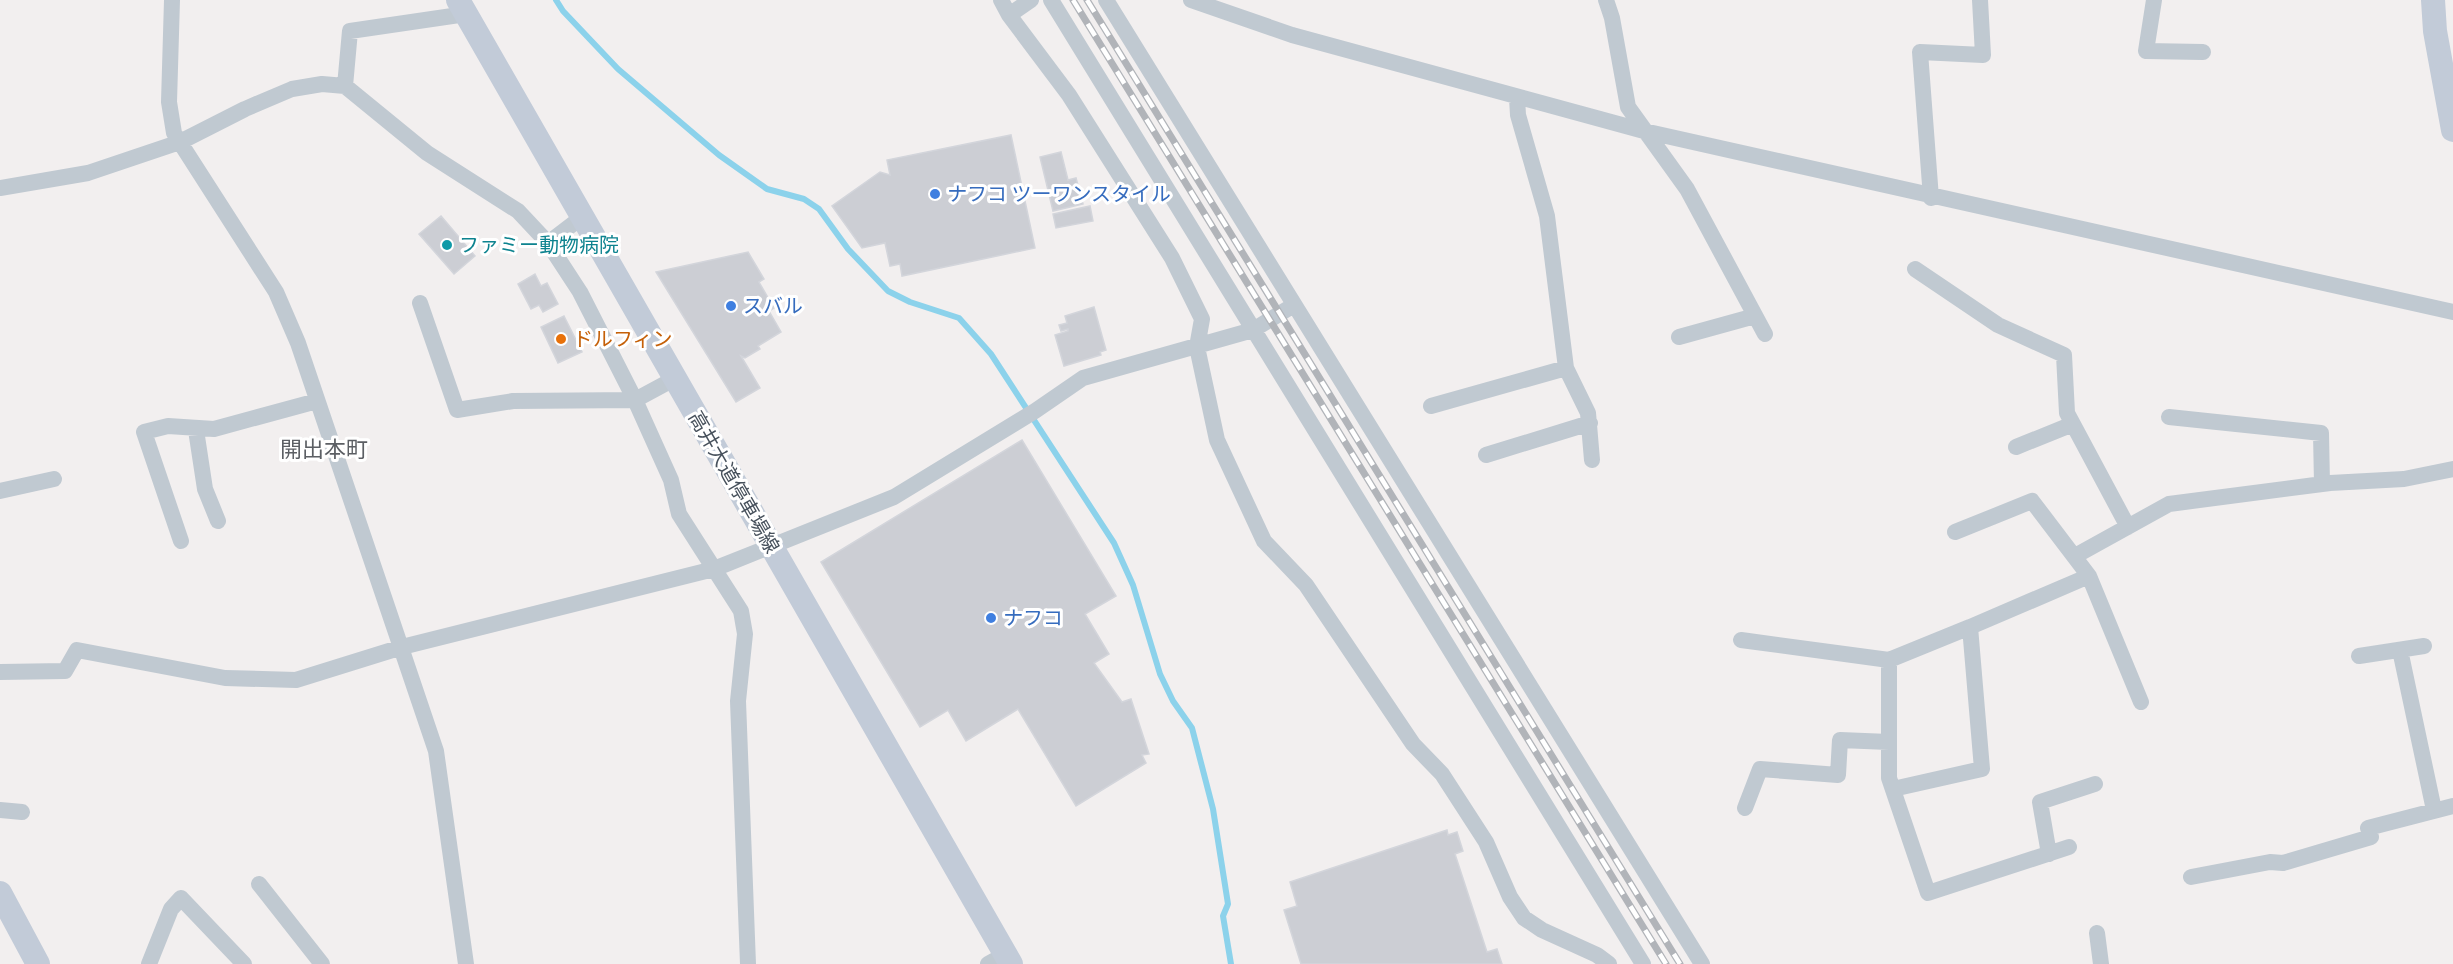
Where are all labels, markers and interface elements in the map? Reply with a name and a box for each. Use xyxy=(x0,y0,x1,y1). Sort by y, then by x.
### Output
place label: ナフコ ツーワンスタイル xyxy=(947,182,1171,206)
marker: ナフコ ツーワンスタイル xyxy=(928,187,942,201)
place label: ファミー動物病院 xyxy=(459,233,619,257)
marker: ファミー動物病院 xyxy=(440,238,454,252)
place label: スバル xyxy=(743,294,803,318)
marker: スバル xyxy=(724,299,738,313)
place label: ドルフィン xyxy=(573,327,673,351)
marker: ドルフィン xyxy=(554,332,568,346)
street label: 高井大道停車場線 xyxy=(684,407,784,557)
district label: 開出本町 xyxy=(280,436,368,463)
place label: ナフコ xyxy=(1003,606,1063,630)
marker: ナフコ xyxy=(984,611,998,625)

